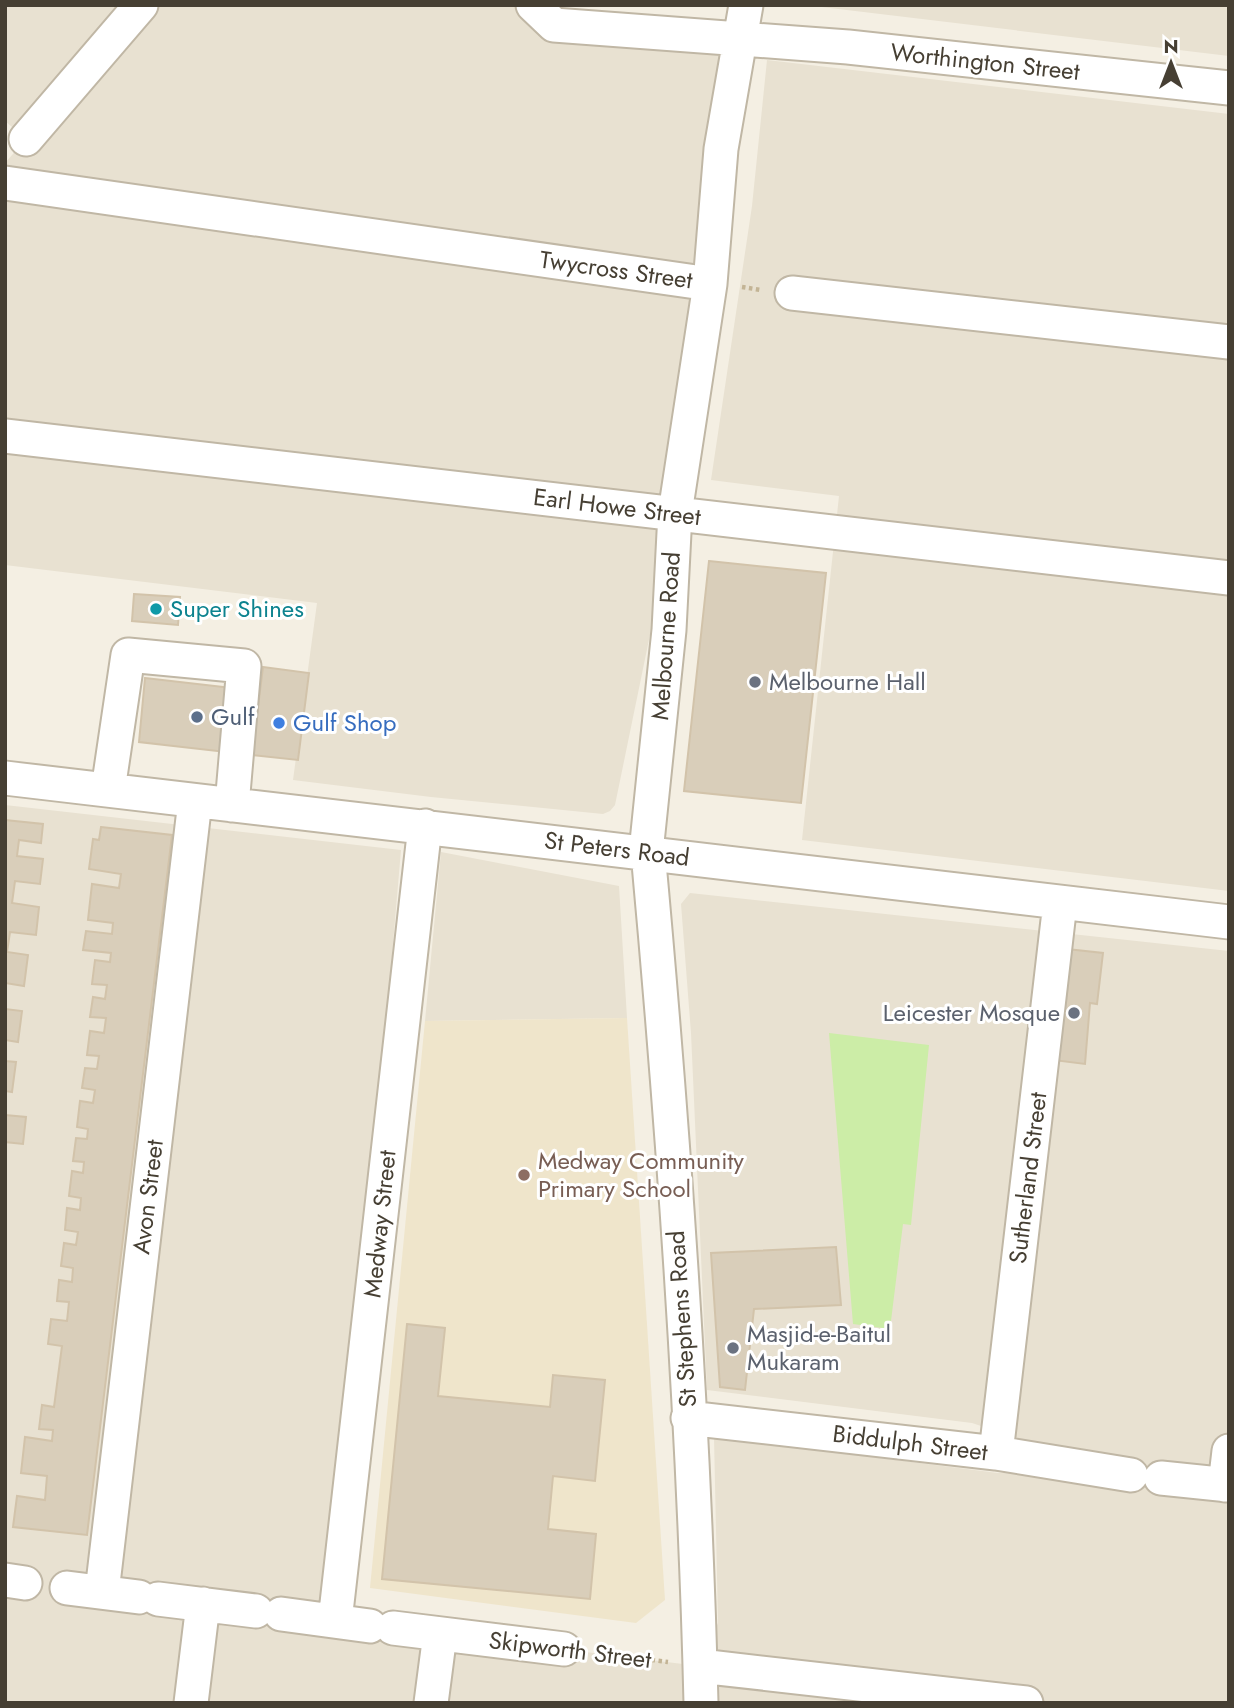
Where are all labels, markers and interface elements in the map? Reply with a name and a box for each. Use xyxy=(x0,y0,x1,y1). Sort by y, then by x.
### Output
north arrow xyxy=(1136,28,1206,98)
text: N xyxy=(1163,33,1179,60)
street label: Worthington Street xyxy=(889,34,1082,89)
street label: Twycross Street xyxy=(537,241,695,298)
street label: Earl Howe Street xyxy=(531,479,703,534)
street label: Melbourne Road xyxy=(642,551,689,721)
place label: Super Shines xyxy=(170,591,304,626)
marker: Super Shines xyxy=(148,601,164,617)
place label: Melbourne Hall xyxy=(769,664,926,699)
marker: Melbourne Hall xyxy=(747,674,763,690)
place label: Gulf xyxy=(211,699,256,734)
place label: Gulf Shop xyxy=(293,705,396,740)
marker: Gulf xyxy=(189,709,205,725)
marker: Gulf Shop xyxy=(271,715,287,731)
street label: St Peters Road xyxy=(543,822,692,875)
place label: Leicester Mosque xyxy=(883,995,1060,1030)
marker: Leicester Mosque xyxy=(1066,1005,1082,1021)
street label: Sutherland Street xyxy=(1000,1090,1055,1266)
street label: Avon Street xyxy=(123,1137,172,1256)
place label: Medway Community Primary School xyxy=(538,1143,744,1206)
street label: Medway Street xyxy=(354,1148,405,1299)
marker: Medway Community Primary School xyxy=(516,1167,532,1183)
street label: St Stephens Road xyxy=(658,1229,705,1409)
place label: Masjid-e-Baitul Mukaram xyxy=(747,1316,891,1379)
marker: Masjid-e-Baitul Mukaram xyxy=(725,1340,741,1356)
street label: Biddulph Street xyxy=(831,1416,990,1469)
street label: Skipworth Street xyxy=(487,1622,654,1677)

